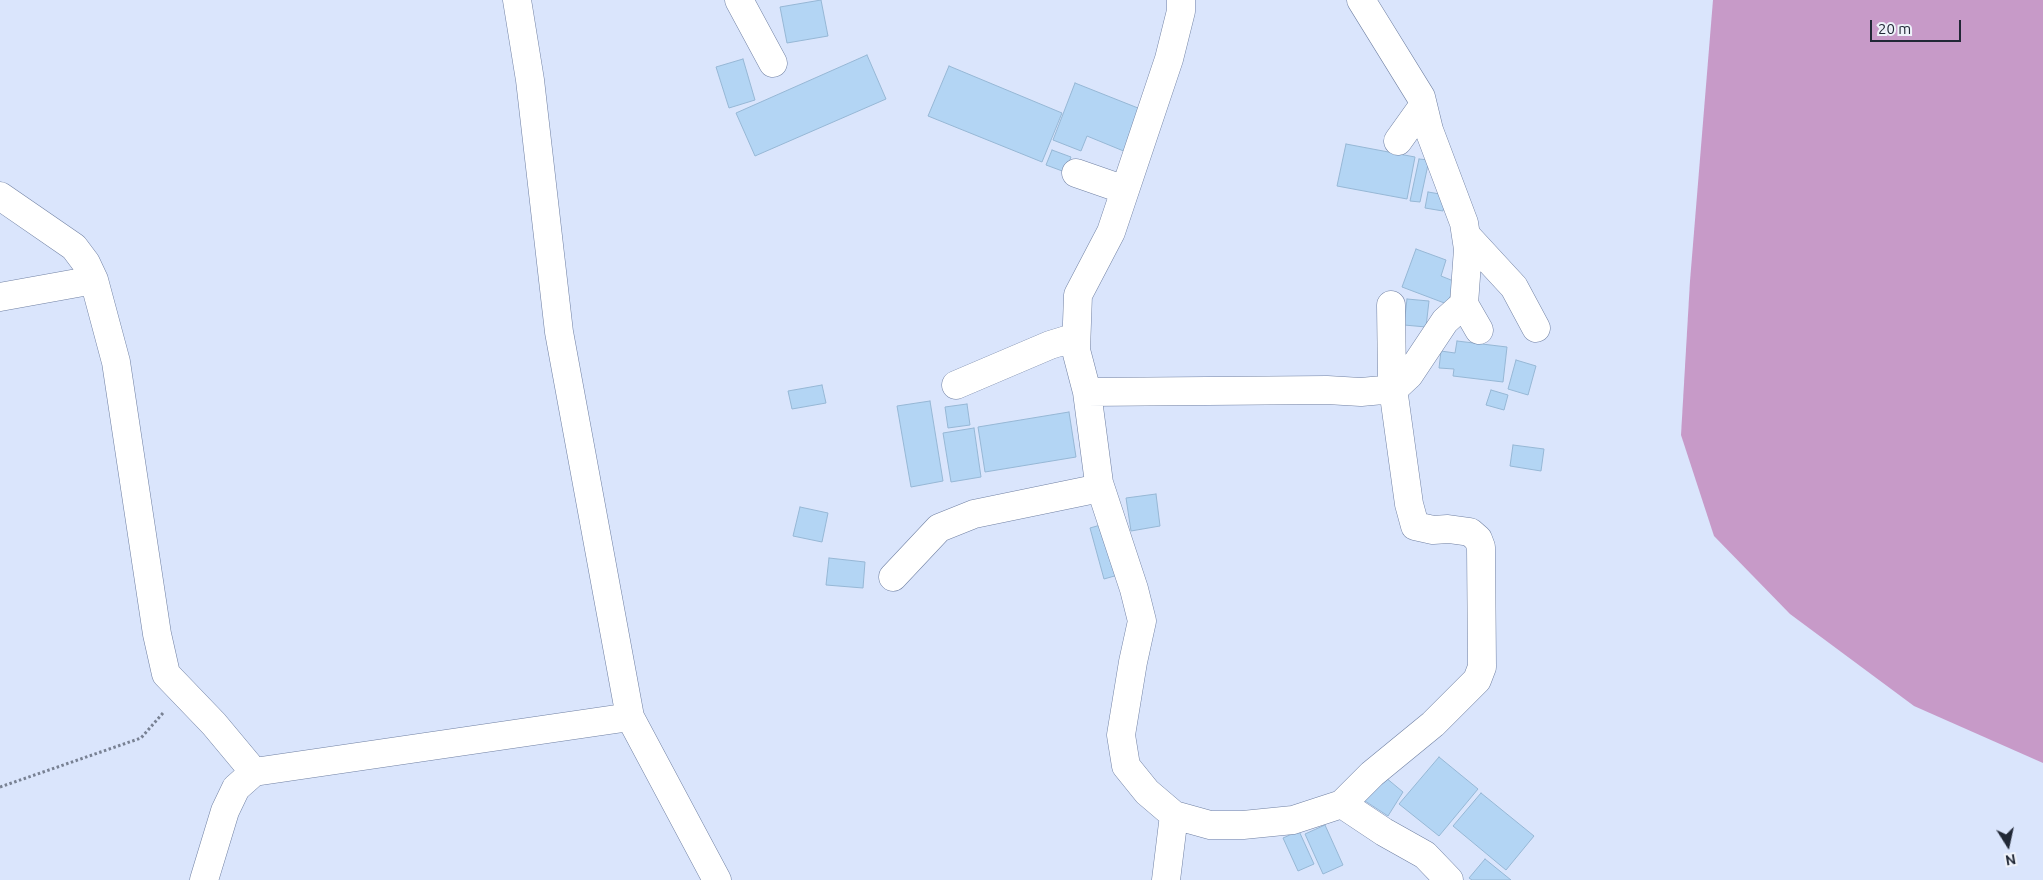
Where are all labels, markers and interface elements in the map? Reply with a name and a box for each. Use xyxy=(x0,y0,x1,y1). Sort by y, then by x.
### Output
scale bar xyxy=(1873,10,1964,42)
text: 20 m xyxy=(1878,20,1911,37)
north arrow xyxy=(1983,820,2033,870)
text: N xyxy=(2004,851,2017,869)

